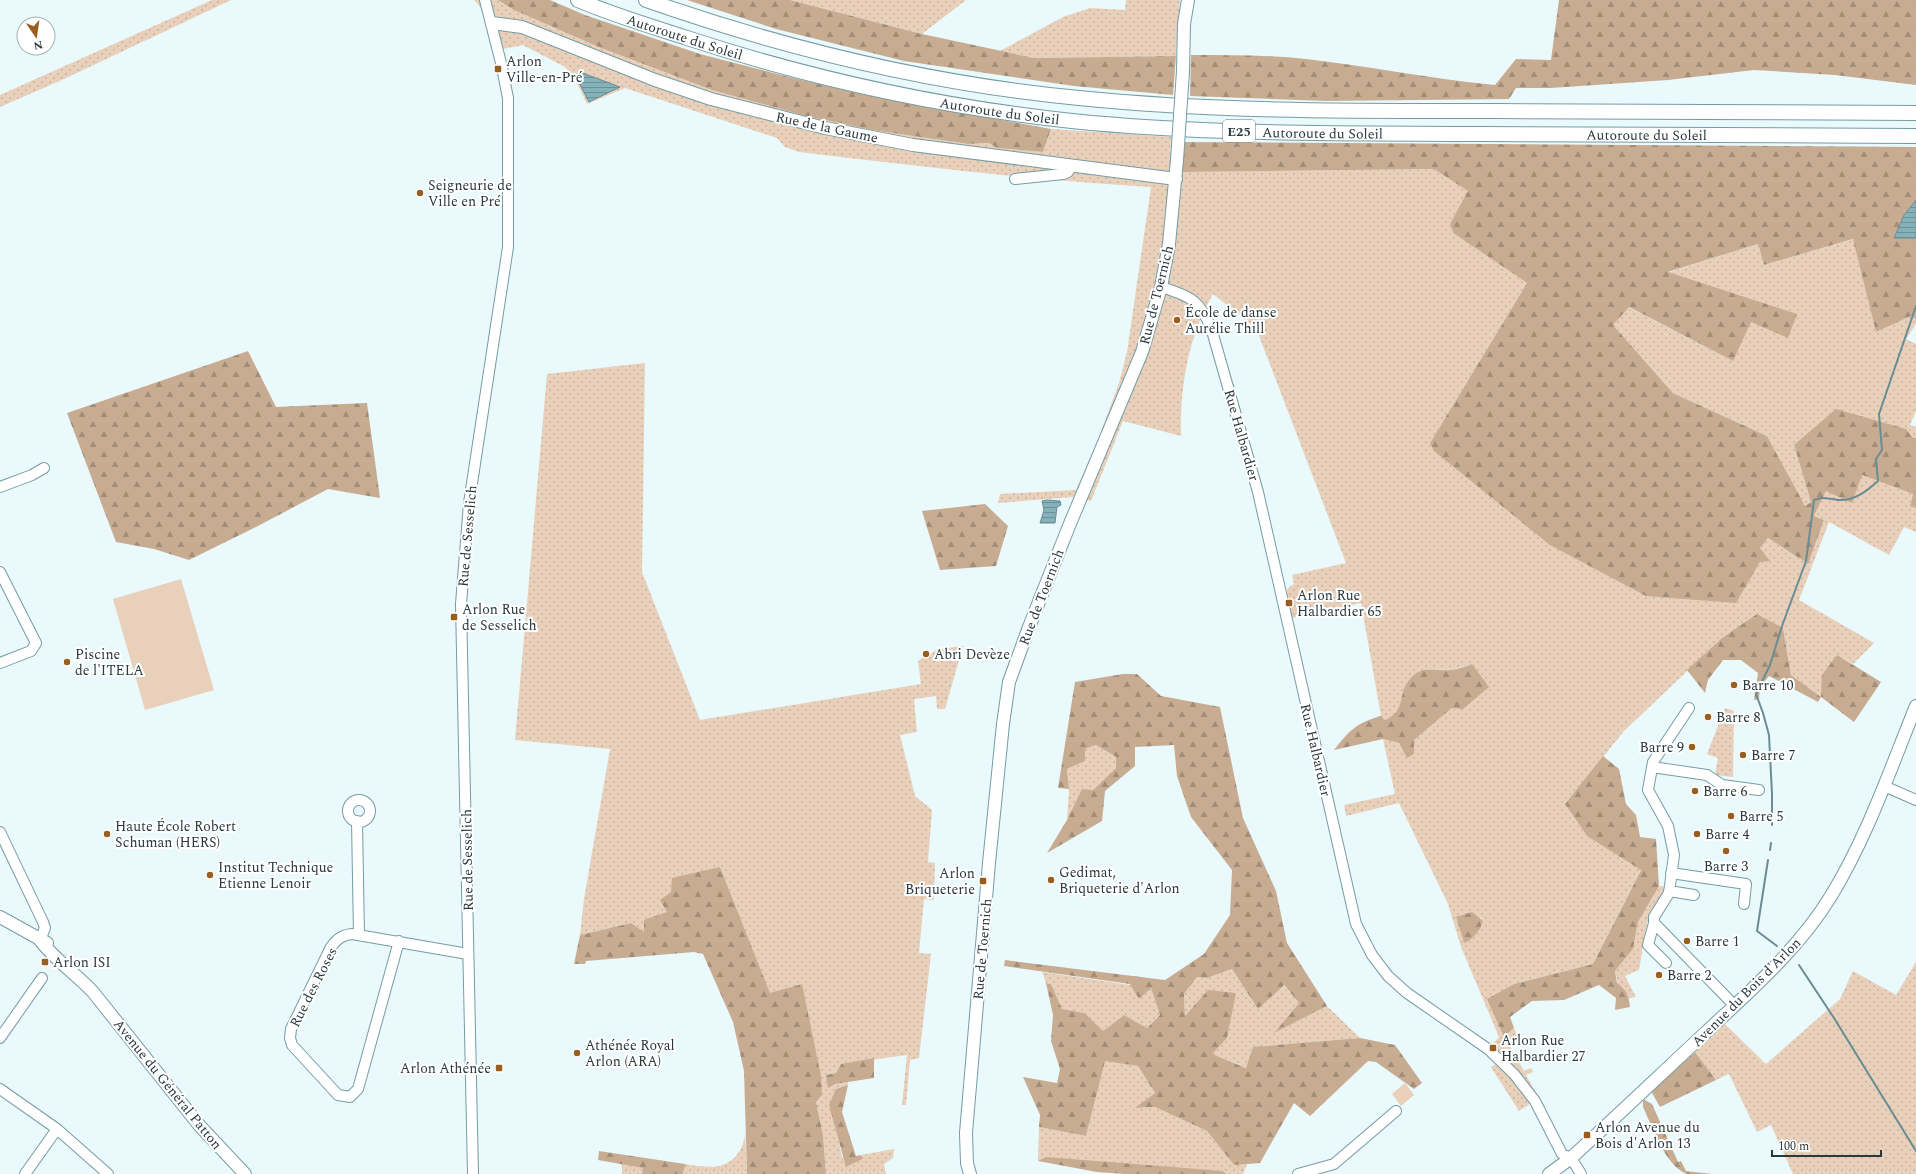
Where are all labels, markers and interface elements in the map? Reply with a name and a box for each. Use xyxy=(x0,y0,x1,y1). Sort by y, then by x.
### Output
street label: Autoroute du Soleil xyxy=(624,9,745,66)
north arrow xyxy=(16,16,56,56)
text: N xyxy=(32,36,44,55)
place label: Arlon Ville-en-Pré xyxy=(506,51,583,88)
marker: Arlon Ville-en-Pré xyxy=(493,64,503,74)
street label: Autoroute du Soleil xyxy=(938,92,1061,131)
street label: Rue de la Gaume xyxy=(774,106,880,149)
road number: E25 xyxy=(1223,120,1255,142)
street label: Autoroute du Soleil xyxy=(1262,122,1383,145)
street label: Autoroute du Soleil xyxy=(1586,125,1707,146)
place label: Seigneurie de Ville en Pré xyxy=(428,175,512,212)
marker: Seigneurie de Ville en Pré xyxy=(415,188,425,198)
street label: Rue de Toernich xyxy=(1134,243,1179,347)
place label: École de danse Aurélie Thill xyxy=(1185,302,1277,339)
marker: École de danse Aurélie Thill xyxy=(1172,315,1182,325)
street label: Rue Halbardier xyxy=(1218,387,1265,484)
street label: Rue de Sesselich xyxy=(453,484,482,588)
street label: Rue de Toernich xyxy=(1013,546,1069,648)
place label: Arlon Rue Halbardier 65 xyxy=(1297,585,1382,622)
marker: Arlon Rue Halbardier 65 xyxy=(1284,598,1294,608)
place label: Arlon Rue de Sesselich xyxy=(462,599,537,636)
marker: Arlon Rue de Sesselich xyxy=(449,612,459,622)
place label: Piscine de l'ITELA xyxy=(75,644,144,681)
place label: Abri Devèze xyxy=(934,644,1010,665)
marker: Abri Devèze xyxy=(921,649,931,659)
marker: Piscine de l'ITELA xyxy=(62,657,72,667)
place label: Barre 10 xyxy=(1742,675,1793,696)
marker: Barre 10 xyxy=(1729,680,1739,690)
street label: Rue Halbardier xyxy=(1295,702,1336,799)
place label: Barre 8 xyxy=(1716,707,1760,728)
marker: Barre 8 xyxy=(1703,712,1713,722)
place label: Barre 9 xyxy=(1640,737,1684,758)
marker: Barre 9 xyxy=(1687,742,1697,752)
place label: Barre 7 xyxy=(1751,745,1795,766)
marker: Barre 7 xyxy=(1738,750,1748,760)
place label: Barre 6 xyxy=(1703,781,1747,802)
marker: Barre 6 xyxy=(1690,786,1700,796)
place label: Barre 5 xyxy=(1739,806,1783,827)
street label: Rue de Sesselich xyxy=(456,809,479,911)
marker: Barre 5 xyxy=(1726,811,1736,821)
place label: Haute École Robert Schuman (HERS) xyxy=(115,816,236,853)
place label: Barre 4 xyxy=(1705,824,1749,845)
marker: Haute École Robert Schuman (HERS) xyxy=(102,829,112,839)
marker: Barre 4 xyxy=(1692,829,1702,839)
marker: Barre 3 xyxy=(1721,846,1731,856)
place label: Barre 3 xyxy=(1704,856,1748,877)
place label: Institut Technique Etienne Lenoir xyxy=(218,857,334,894)
place label: Gedimat, Briqueterie d'Arlon xyxy=(1059,862,1180,899)
place label: Arlon Briqueterie xyxy=(905,863,975,900)
marker: Institut Technique Etienne Lenoir xyxy=(205,870,215,880)
marker: Gedimat, Briqueterie d'Arlon xyxy=(1046,875,1056,885)
marker: Arlon Briqueterie xyxy=(978,876,988,886)
street label: Rue de Toernich xyxy=(968,898,997,1001)
place label: Barre 1 xyxy=(1695,931,1739,952)
street label: Avenue du Bois d'Arlon xyxy=(1687,933,1806,1052)
marker: Barre 1 xyxy=(1682,936,1692,946)
street label: Rue des Roses xyxy=(284,944,343,1031)
place label: Arlon ISI xyxy=(53,952,111,973)
marker: Arlon ISI xyxy=(40,957,50,967)
place label: Barre 2 xyxy=(1667,965,1711,986)
marker: Barre 2 xyxy=(1654,970,1664,980)
street label: Avenue du Général Patton xyxy=(108,1015,227,1154)
place label: Arlon Rue Halbardier 27 xyxy=(1501,1030,1586,1067)
place label: Athénée Royal Arlon (ARA) xyxy=(585,1035,675,1072)
marker: Arlon Rue Halbardier 27 xyxy=(1488,1043,1498,1053)
marker: Athénée Royal Arlon (ARA) xyxy=(572,1048,582,1058)
place label: Arlon Athénée xyxy=(400,1058,491,1079)
marker: Arlon Athénée xyxy=(494,1063,504,1073)
place label: Arlon Avenue du Bois d'Arlon 13 xyxy=(1595,1117,1700,1154)
marker: Arlon Avenue du Bois d'Arlon 13 xyxy=(1582,1130,1592,1140)
scale bar xyxy=(1772,1132,1881,1158)
text: 100 m xyxy=(1778,1137,1809,1156)

